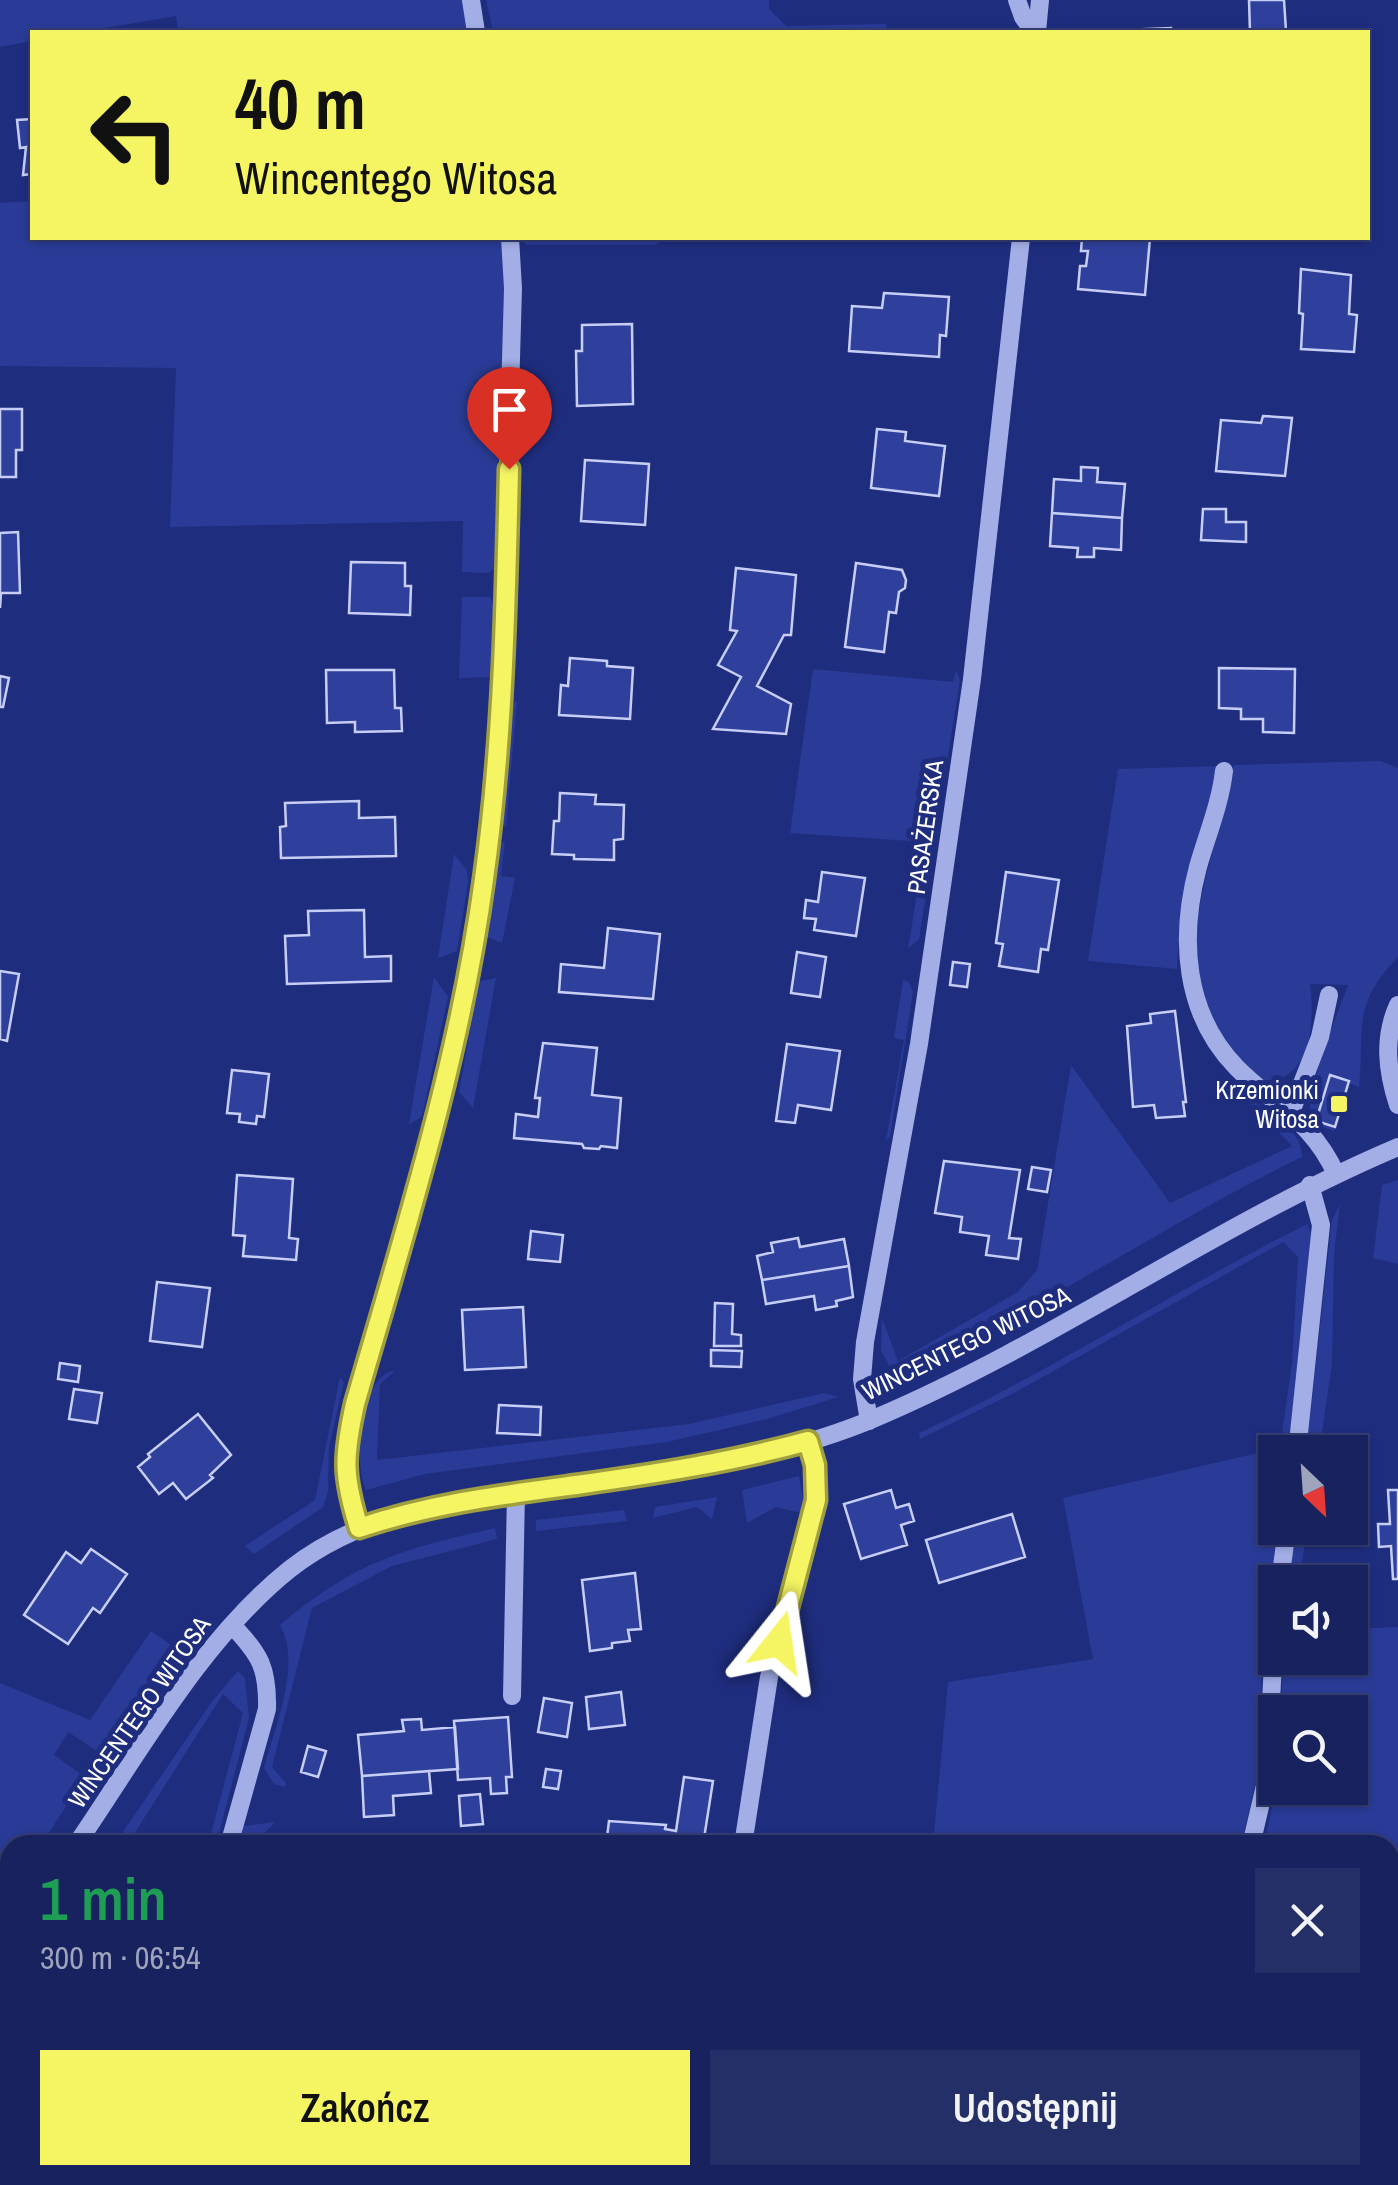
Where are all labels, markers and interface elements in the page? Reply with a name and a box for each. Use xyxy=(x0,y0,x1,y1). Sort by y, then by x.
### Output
text: 40 m xyxy=(235,57,366,151)
icon: left xyxy=(70,70,200,200)
text: Wincentego Witosa xyxy=(235,147,557,208)
pin xyxy=(467,367,552,470)
icon: arrive xyxy=(482,382,537,437)
street label: PASAŻERSKA xyxy=(899,757,951,896)
place label: Krzemionki Witosa xyxy=(1215,1073,1320,1136)
marker: Krzemionki Witosa xyxy=(1328,1093,1350,1115)
street label: WINCENTEGO WITOSA xyxy=(856,1278,1076,1408)
north arrow xyxy=(1258,1435,1368,1545)
map controls xyxy=(1258,1435,1368,1805)
button: sound xyxy=(1258,1565,1368,1675)
position arrow xyxy=(727,1590,831,1694)
street label: WINCENTEGO WITOSA xyxy=(60,1609,218,1815)
button: search xyxy=(1258,1695,1368,1805)
text: 1 min xyxy=(40,1858,167,1939)
button: close xyxy=(1255,1868,1360,1973)
text: 300 m · 06:54 xyxy=(40,1936,200,1979)
button: Zakończ xyxy=(40,2050,690,2165)
button: Udostępnij xyxy=(710,2050,1360,2165)

